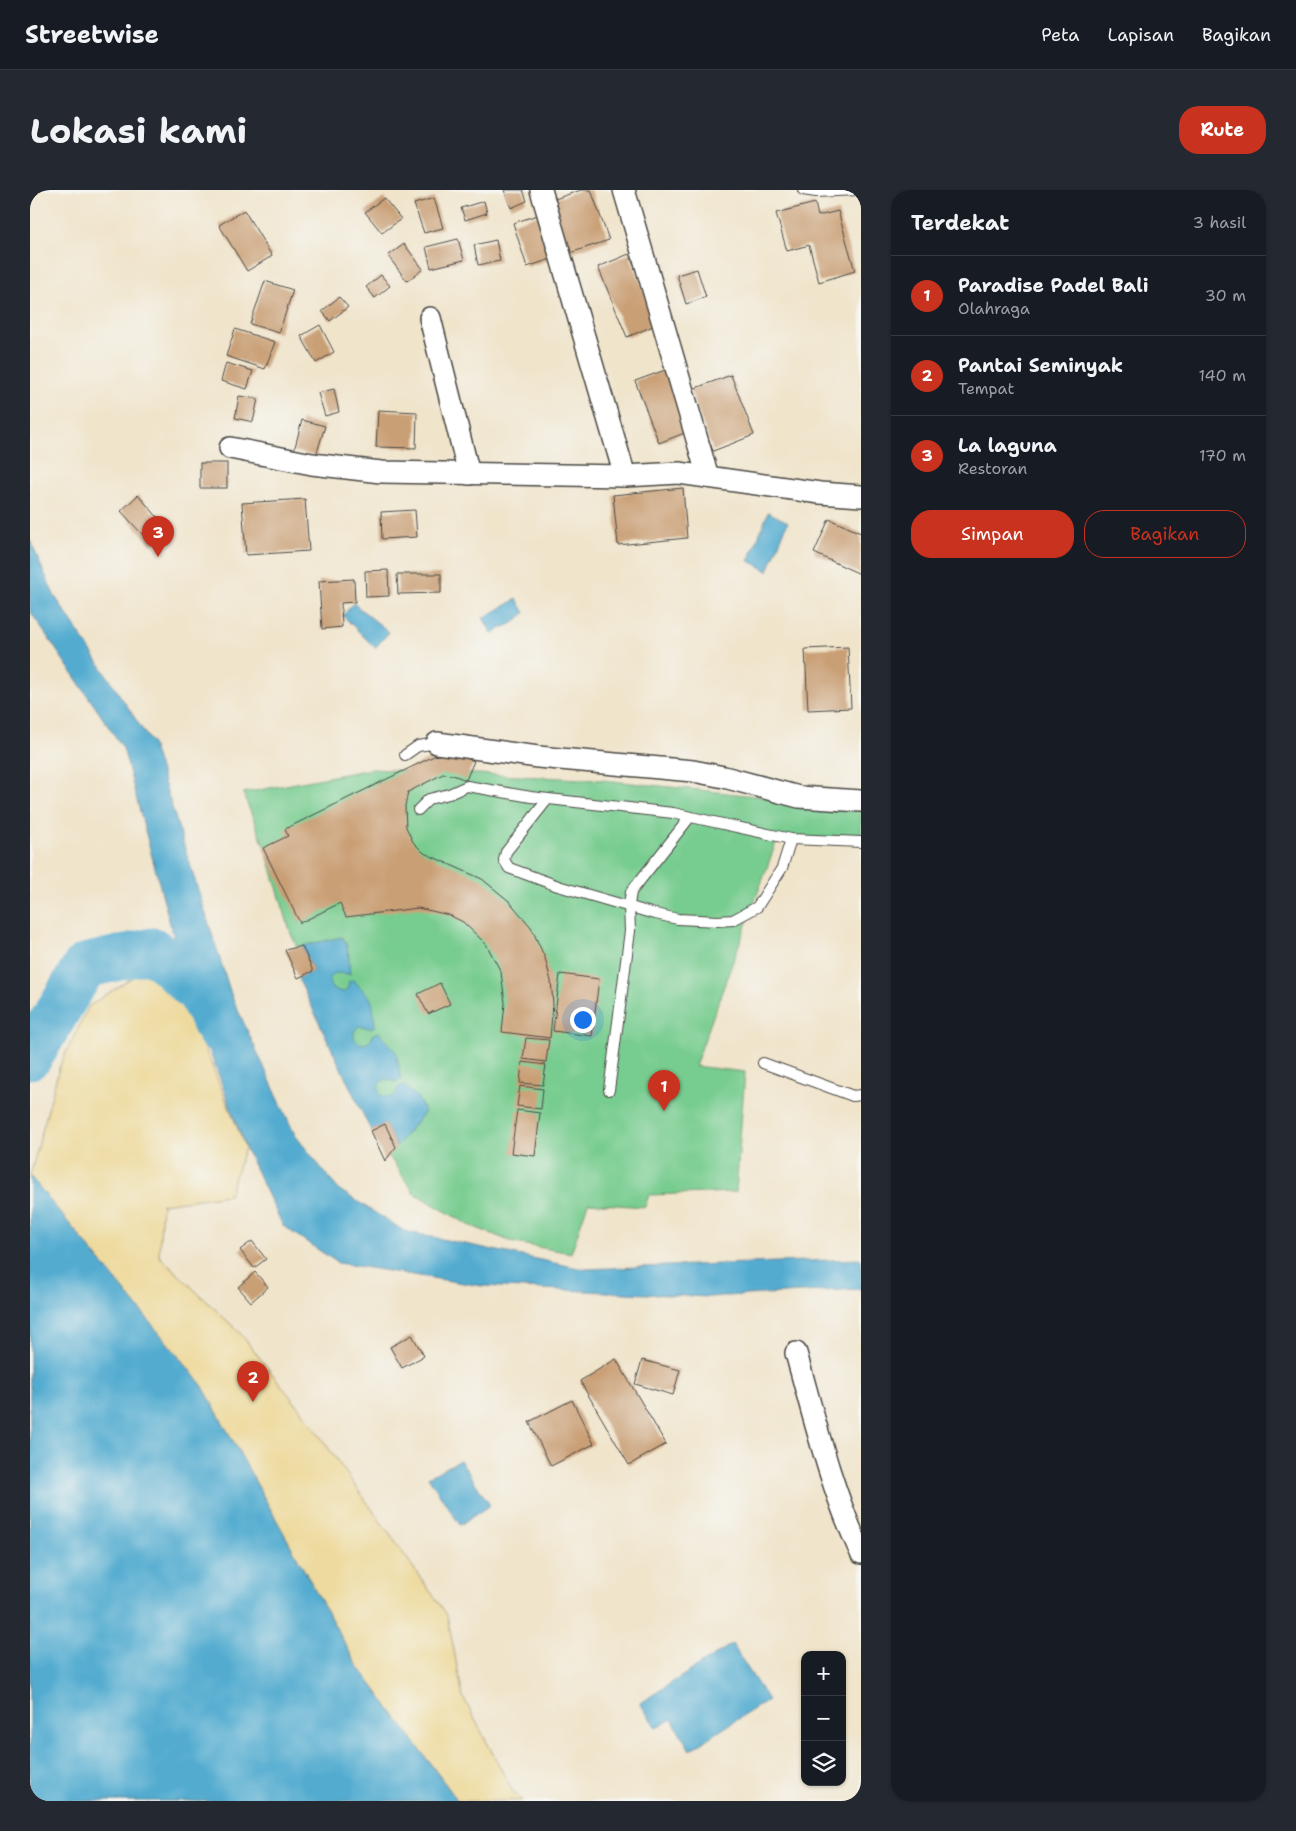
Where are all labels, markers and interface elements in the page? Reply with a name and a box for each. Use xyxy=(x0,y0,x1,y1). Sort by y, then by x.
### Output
text: Streetwise xyxy=(25,19,159,51)
text: Peta xyxy=(1041,23,1080,47)
text: Lapisan xyxy=(1108,23,1174,47)
text: Bagikan xyxy=(1202,23,1271,47)
button: Rute xyxy=(1179,106,1266,154)
text: Lokasi kami xyxy=(30,107,247,154)
text: Terdekat xyxy=(911,209,1009,237)
text: 3 hasil xyxy=(1193,212,1246,233)
text: Paradise Padel Bali xyxy=(958,273,1149,298)
text: 1 xyxy=(923,285,931,306)
text: 30 m xyxy=(1205,285,1246,306)
text: Olahraga xyxy=(958,298,1030,319)
text: Pantai Seminyak xyxy=(958,353,1123,378)
text: 2 xyxy=(921,365,933,386)
text: 140 m xyxy=(1199,365,1246,386)
text: Tempat xyxy=(958,378,1014,399)
text: La laguna xyxy=(958,433,1057,458)
text: 3 xyxy=(921,445,933,466)
text: 170 m xyxy=(1199,445,1246,466)
text: Restoran xyxy=(958,458,1027,479)
button: Simpan xyxy=(911,510,1074,558)
button: Bagikan xyxy=(1084,510,1246,558)
pin: 3 xyxy=(142,516,174,557)
your location xyxy=(570,1007,596,1033)
pin: 1 xyxy=(648,1070,680,1111)
pin: 2 xyxy=(237,1361,269,1402)
map controls xyxy=(801,1651,846,1786)
button: + xyxy=(801,1651,846,1696)
button: − xyxy=(801,1696,846,1741)
button: layers xyxy=(801,1741,846,1786)

